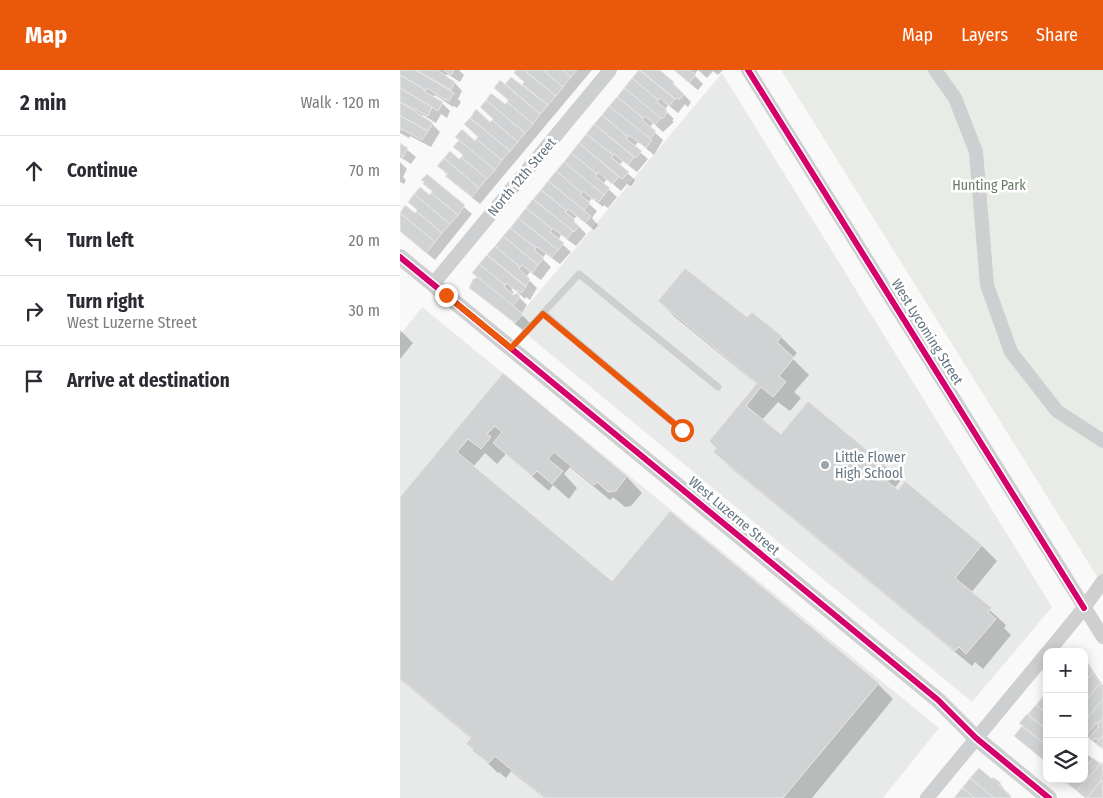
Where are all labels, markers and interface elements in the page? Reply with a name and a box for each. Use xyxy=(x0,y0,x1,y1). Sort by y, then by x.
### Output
text: Map xyxy=(25,21,67,49)
text: Map xyxy=(902,24,933,46)
text: Layers xyxy=(961,24,1008,46)
text: Share xyxy=(1036,24,1078,46)
text: 2 min xyxy=(20,90,67,116)
text: Walk · 120 m xyxy=(301,93,380,112)
street label: North 12th Street xyxy=(484,134,560,220)
icon: ahead xyxy=(20,157,48,185)
text: Continue xyxy=(67,159,138,182)
text: 70 m xyxy=(349,161,380,180)
park label: Hunting Park xyxy=(952,177,1026,194)
icon: left xyxy=(20,227,48,255)
text: Turn left xyxy=(67,229,134,252)
text: 20 m xyxy=(349,231,380,250)
street label: West Lycoming Street xyxy=(888,276,967,388)
route end xyxy=(435,284,458,307)
text: Turn right xyxy=(67,290,144,313)
icon: right xyxy=(20,297,48,325)
text: 30 m xyxy=(348,301,380,320)
text: West Luzerne Street xyxy=(67,313,197,332)
icon: arrive xyxy=(20,367,48,395)
text: Arrive at destination xyxy=(67,369,230,392)
route start xyxy=(671,419,694,442)
place label: Little Flower High School xyxy=(835,449,906,482)
marker: Little Flower High School xyxy=(819,459,831,471)
street label: West Luzerne Street xyxy=(685,473,783,559)
map controls xyxy=(1043,648,1088,783)
button: + xyxy=(1043,648,1088,693)
button: − xyxy=(1043,693,1088,738)
button: layers xyxy=(1043,738,1088,783)

